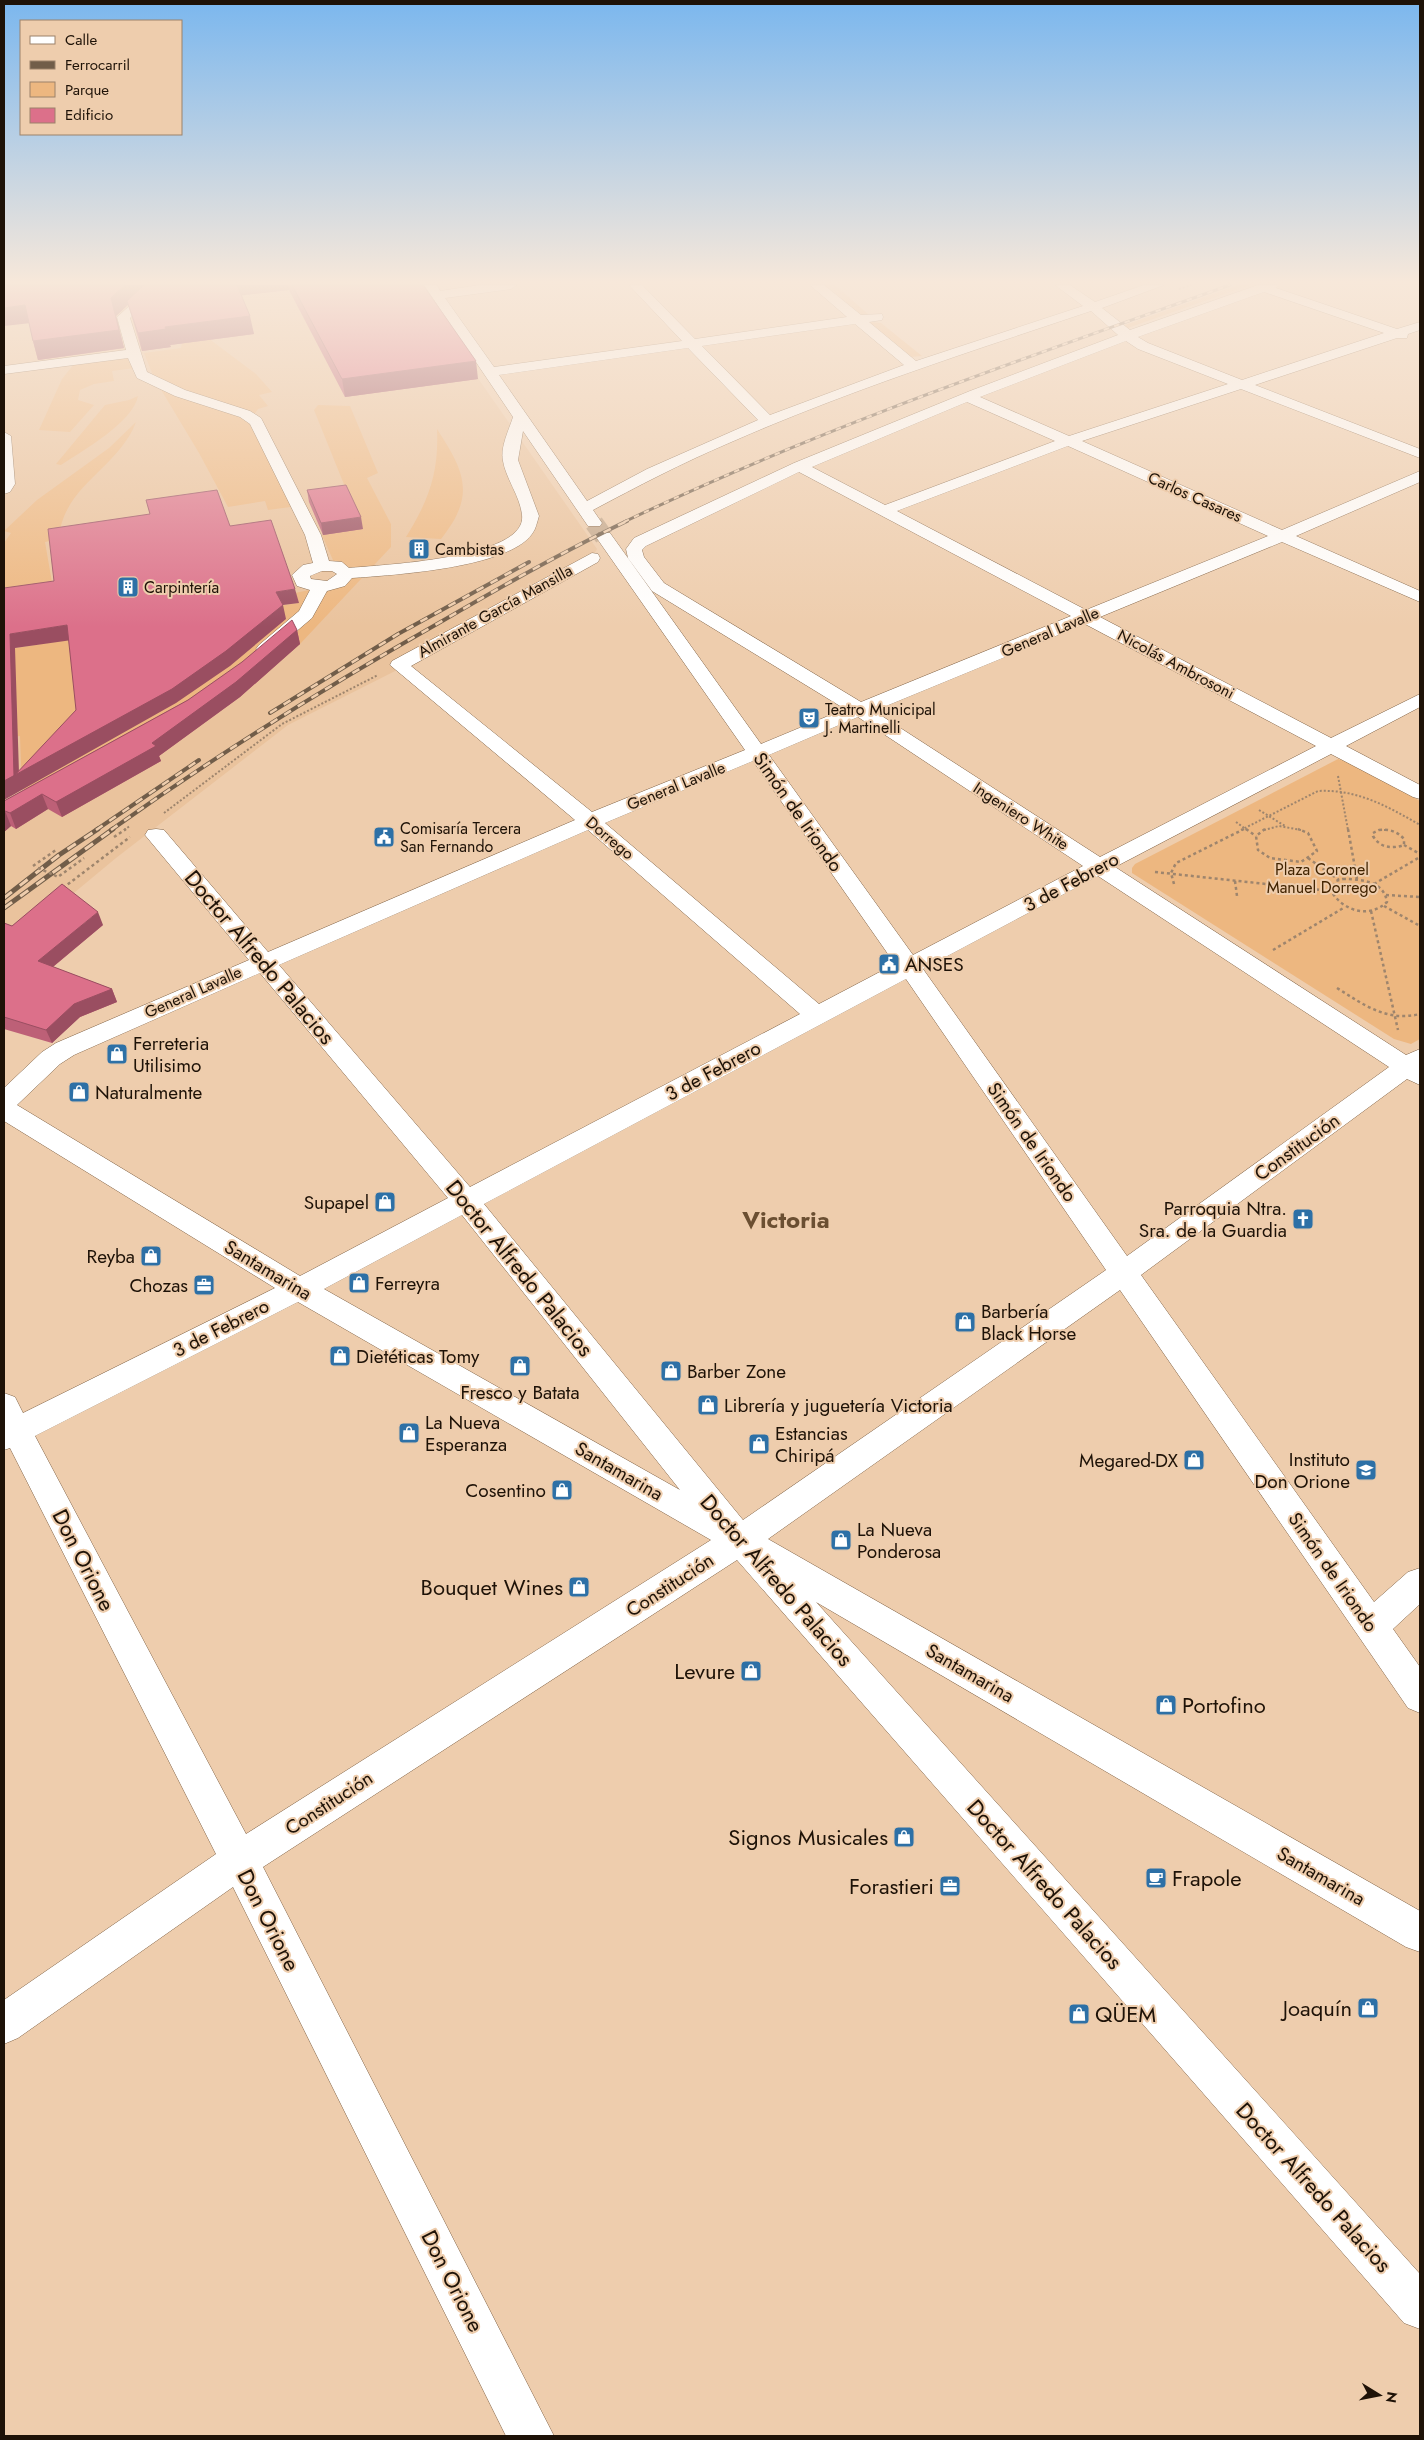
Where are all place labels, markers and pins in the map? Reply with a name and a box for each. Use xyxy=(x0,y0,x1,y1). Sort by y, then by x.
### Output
building icon: Cambistas xyxy=(407,537,431,561)
place label: Cambistas xyxy=(435,538,504,561)
building icon: Carpintería xyxy=(116,575,140,599)
place label: Carpintería xyxy=(144,576,219,599)
place label: Teatro Municipal J. Martinelli xyxy=(823,698,936,739)
theatre icon: Teatro Municipal J. Martinelli xyxy=(797,706,821,730)
place label: Comisaría Tercera San Fernando xyxy=(400,817,521,858)
public building icon: Comisaría Tercera San Fernando xyxy=(372,825,396,849)
place label: ANSES xyxy=(905,951,964,978)
public building icon: ANSES xyxy=(877,952,901,976)
place label: Ferreteria Utilisimo xyxy=(133,1030,209,1079)
shop icon: Ferreteria Utilisimo xyxy=(105,1042,129,1066)
place label: Naturalmente xyxy=(95,1079,203,1106)
shop icon: Naturalmente xyxy=(67,1080,91,1104)
place label: Supapel xyxy=(304,1189,369,1216)
shop icon: Supapel xyxy=(373,1190,397,1214)
place label: Parroquia Ntra. Sra. de la Guardia xyxy=(1139,1195,1287,1244)
church icon: Parroquia Ntra. Sra. de la Guardia xyxy=(1291,1207,1315,1231)
place label: Reyba xyxy=(87,1243,135,1270)
shop icon: Reyba xyxy=(139,1244,163,1268)
place label: Ferreyra xyxy=(375,1270,440,1297)
shop icon: Ferreyra xyxy=(347,1271,371,1295)
place label: Chozas xyxy=(129,1272,188,1299)
office icon: Chozas xyxy=(192,1273,216,1297)
place label: Barbería Black Horse xyxy=(981,1298,1076,1347)
shop icon: Barbería Black Horse xyxy=(953,1310,977,1334)
place label: Dietéticas Tomy xyxy=(356,1343,480,1370)
shop icon: Dietéticas Tomy xyxy=(328,1344,352,1368)
shop icon: Fresco y Batata xyxy=(508,1354,532,1378)
place label: Barber Zone xyxy=(687,1358,786,1385)
shop icon: Barber Zone xyxy=(659,1359,683,1383)
place label: Fresco y Batata xyxy=(460,1379,580,1406)
place label: Librería y juguetería Victoria xyxy=(724,1392,953,1419)
shop icon: Librería y juguetería Victoria xyxy=(696,1393,720,1417)
place label: La Nueva Esperanza xyxy=(425,1409,507,1458)
place label: Estancias Chiripá xyxy=(775,1420,848,1469)
shop icon: La Nueva Esperanza xyxy=(397,1421,421,1445)
shop icon: Estancias Chiripá xyxy=(747,1432,771,1456)
place label: Instituto Don Orione xyxy=(1254,1446,1350,1495)
place label: Megared-DX xyxy=(1079,1447,1178,1474)
shop icon: Megared-DX xyxy=(1182,1448,1206,1472)
school or university icon: Instituto Don Orione xyxy=(1354,1458,1378,1482)
place label: Cosentino xyxy=(465,1477,546,1504)
shop icon: Cosentino xyxy=(550,1478,574,1502)
place label: La Nueva Ponderosa xyxy=(857,1516,941,1565)
shop icon: La Nueva Ponderosa xyxy=(829,1528,853,1552)
place label: Bouquet Wines xyxy=(421,1571,563,1603)
shop icon: Bouquet Wines xyxy=(567,1575,591,1599)
place label: Levure xyxy=(674,1655,735,1687)
shop icon: Levure xyxy=(739,1659,763,1683)
place label: Portofino xyxy=(1182,1689,1266,1721)
shop icon: Portofino xyxy=(1154,1693,1178,1717)
place label: Signos Musicales xyxy=(728,1821,888,1853)
shop icon: Signos Musicales xyxy=(892,1825,916,1849)
place label: Frapole xyxy=(1172,1862,1242,1894)
cafe icon: Frapole xyxy=(1144,1866,1168,1890)
place label: Forastieri xyxy=(849,1870,934,1902)
office icon: Forastieri xyxy=(938,1874,962,1898)
place label: Joaquín xyxy=(1280,1992,1352,2024)
shop icon: Joaquín xyxy=(1356,1996,1380,2020)
place label: QÜEM xyxy=(1095,1998,1156,2030)
shop icon: QÜEM xyxy=(1067,2002,1091,2026)

